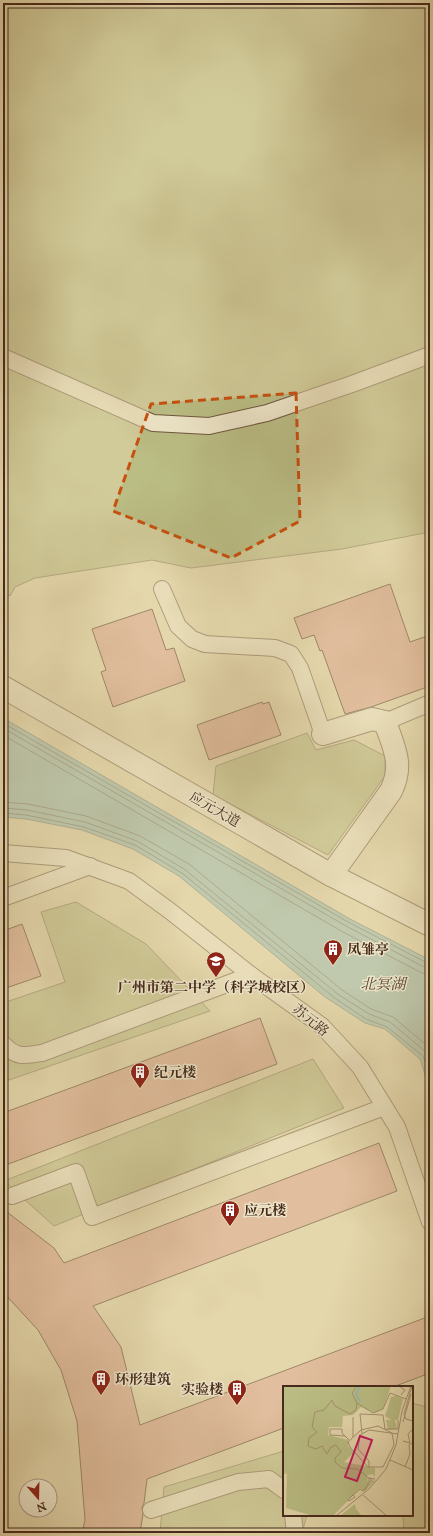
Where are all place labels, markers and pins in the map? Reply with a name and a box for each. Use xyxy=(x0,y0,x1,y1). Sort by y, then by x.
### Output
building icon: 凤雏亭 xyxy=(322,938,344,966)
place label: 凤雏亭 xyxy=(347,941,389,958)
school or university icon: 广州市第二中学（科学城校区） xyxy=(205,950,227,978)
place label: 广州市第二中学（科学城校区） xyxy=(118,979,314,996)
building icon: 纪元楼 xyxy=(129,1061,151,1089)
place label: 纪元楼 xyxy=(154,1064,196,1081)
building icon: 应元楼 xyxy=(219,1199,241,1227)
place label: 应元楼 xyxy=(244,1202,286,1219)
building icon: 环形建筑 xyxy=(90,1368,112,1396)
place label: 环形建筑 xyxy=(115,1371,171,1388)
building icon: 实验楼 xyxy=(226,1378,248,1406)
place label: 实验楼 xyxy=(181,1381,223,1398)

